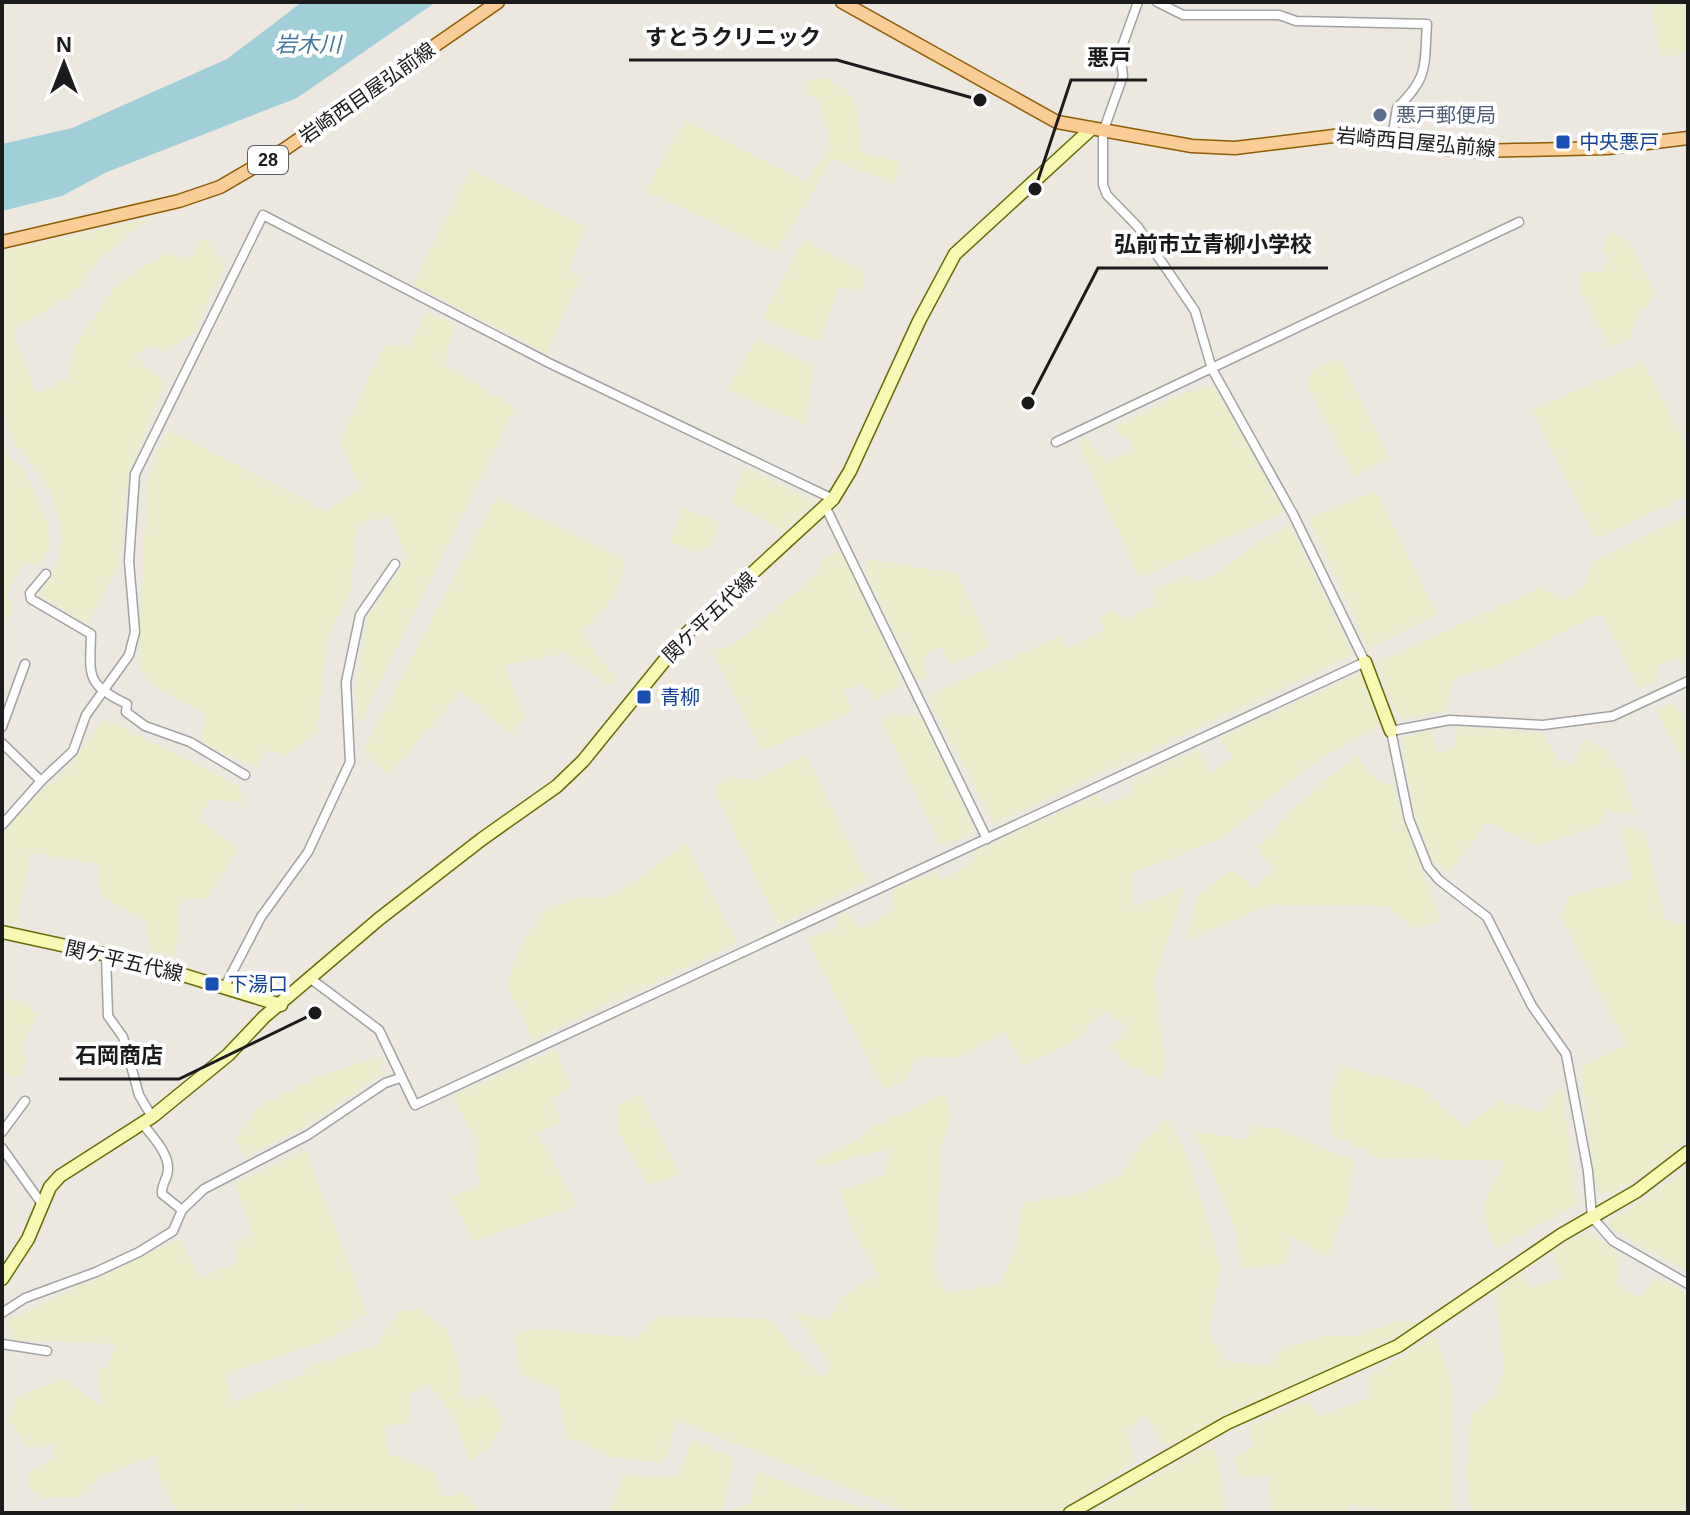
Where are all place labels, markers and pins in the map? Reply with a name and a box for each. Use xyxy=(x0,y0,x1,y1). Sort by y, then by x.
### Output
callout: すとうクリニック xyxy=(629,14,837,60)
callout: 悪戸 xyxy=(1071,34,1147,80)
place label: 悪戸郵便局 xyxy=(1396,104,1496,126)
marker: 悪戸郵便局 xyxy=(1371,106,1389,124)
place label: 中央悪戸 xyxy=(1579,131,1659,153)
marker: 中央悪戸 xyxy=(1554,133,1572,151)
callout: 弘前市立青柳小学校 xyxy=(1098,222,1328,268)
place label: 青柳 xyxy=(660,686,700,708)
marker: 青柳 xyxy=(635,688,653,706)
place label: 下湯口 xyxy=(228,973,288,995)
marker: 下湯口 xyxy=(203,975,221,993)
callout: 石岡商店 xyxy=(59,1033,179,1079)

